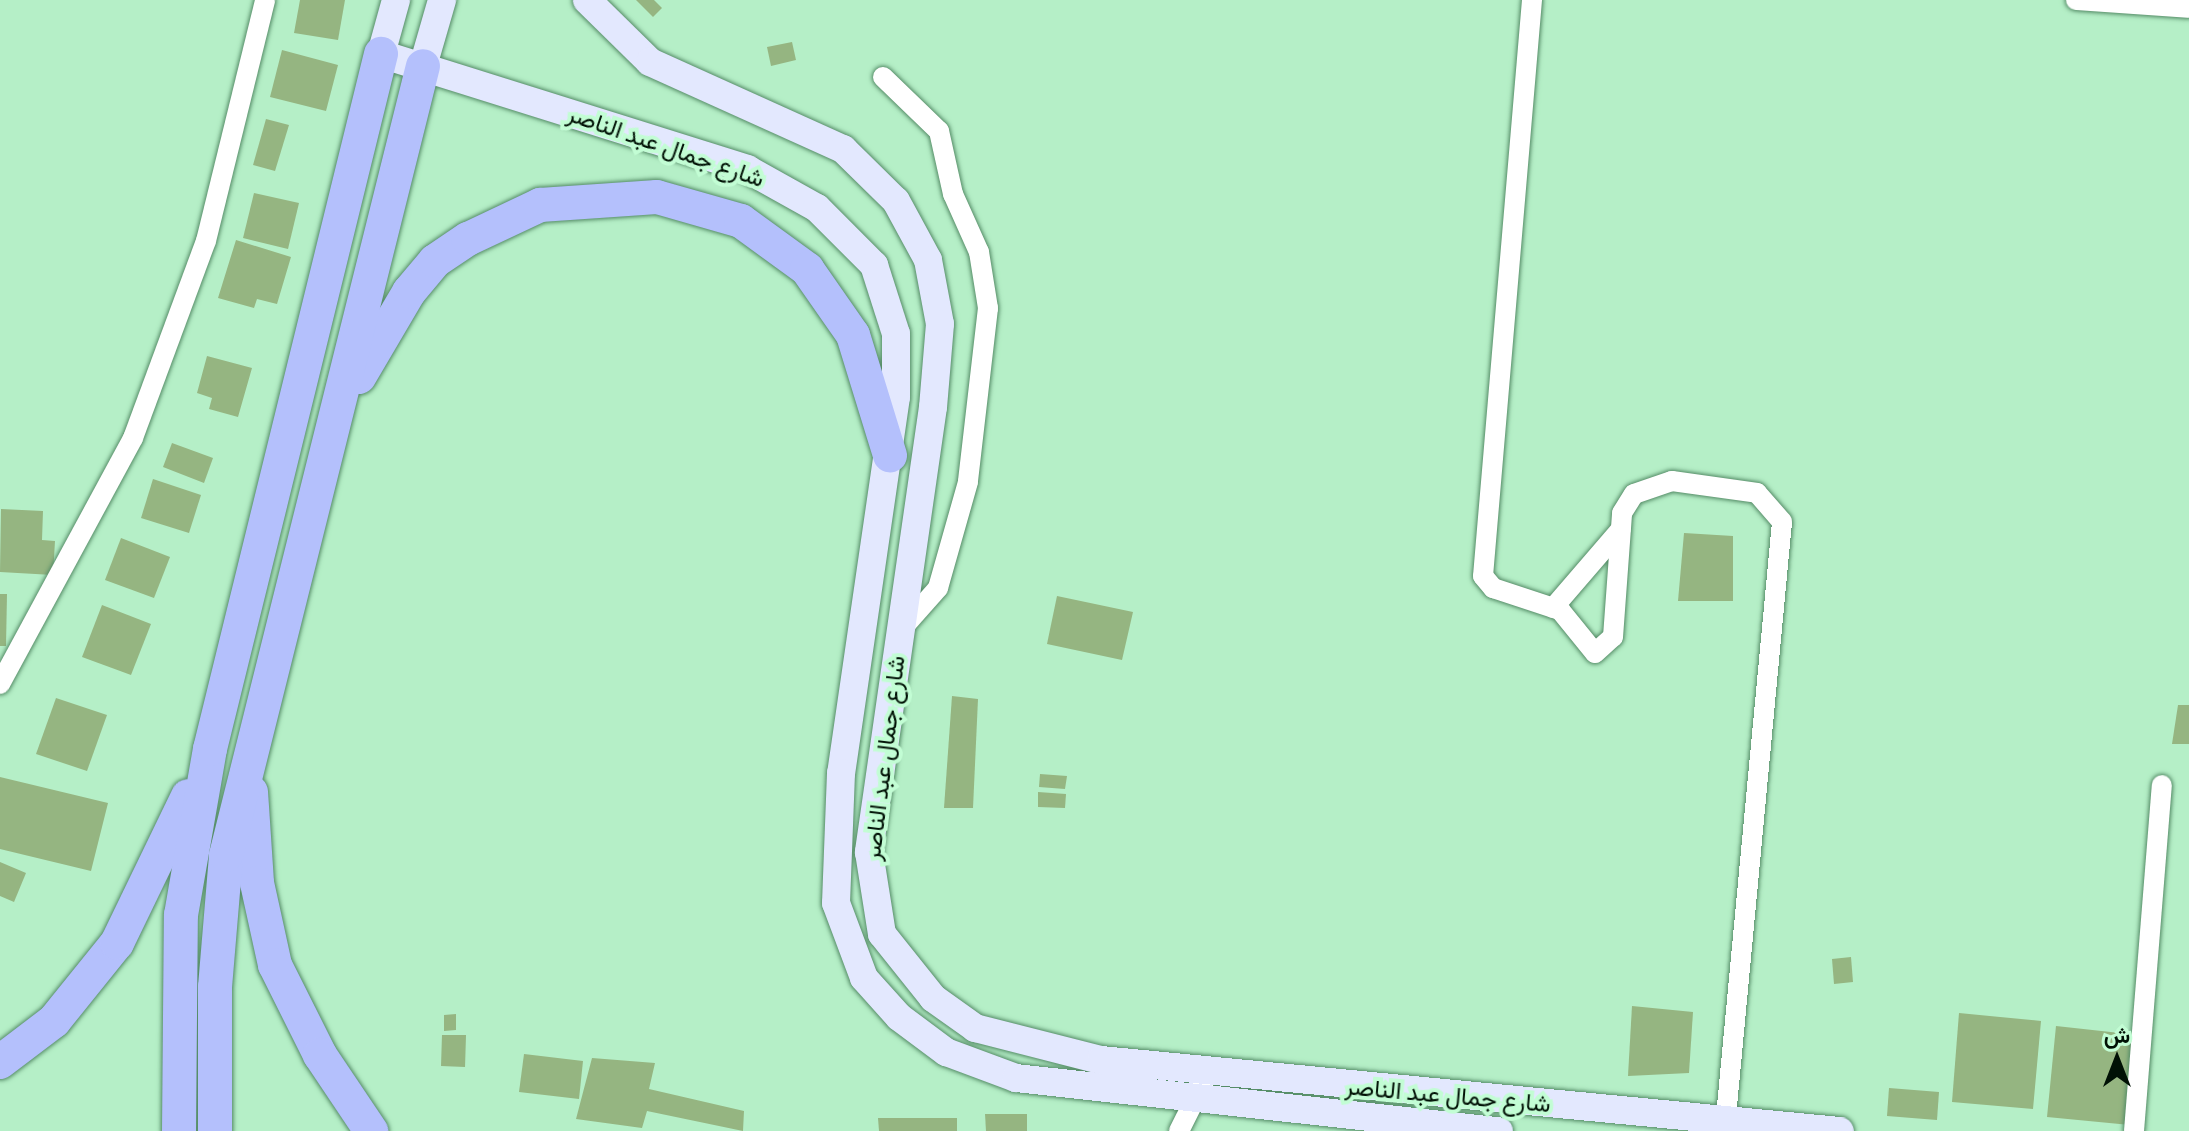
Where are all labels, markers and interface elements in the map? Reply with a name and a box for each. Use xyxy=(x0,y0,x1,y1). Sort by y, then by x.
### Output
street label: شارع جمال عبد الناصر xyxy=(564,99,768,193)
street label: شارع جمال عبد الناصر xyxy=(857,654,911,862)
north arrow xyxy=(2077,1019,2157,1099)
text: ش xyxy=(2104,1020,2130,1049)
street label: شارع جمال عبد الناصر xyxy=(1344,1072,1552,1118)

